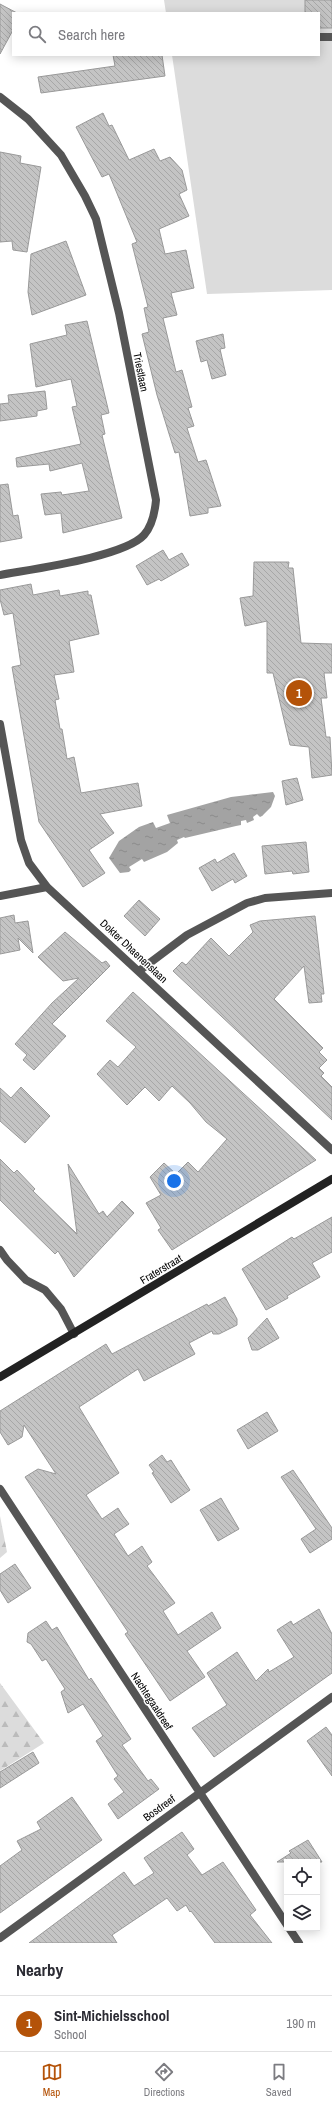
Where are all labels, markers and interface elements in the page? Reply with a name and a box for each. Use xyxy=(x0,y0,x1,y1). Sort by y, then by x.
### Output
search box xyxy=(12,12,320,56)
icon: search xyxy=(26,23,48,45)
text: Search here xyxy=(58,24,125,45)
street label: Triestlaan xyxy=(130,351,152,393)
pin: 1 xyxy=(286,678,312,708)
street label: Dokter Dhaenenslaan xyxy=(97,916,171,986)
your location xyxy=(164,1171,184,1191)
street label: Fraterstraat xyxy=(137,1251,185,1287)
street label: Nachtegaaldreef xyxy=(128,1669,176,1733)
street label: Bosdreef xyxy=(140,1791,178,1824)
map controls xyxy=(284,1859,320,1931)
button: locate xyxy=(284,1859,320,1895)
button: layers xyxy=(284,1895,320,1931)
text: Nearby xyxy=(16,1958,63,1981)
text: Sint-Michielsschool xyxy=(54,2005,170,2026)
text: 1 xyxy=(26,2015,32,2032)
text: 190 m xyxy=(286,2015,316,2032)
text: School xyxy=(54,2026,87,2043)
tab: Map xyxy=(41,2061,63,2099)
tab: Directions xyxy=(144,2061,185,2099)
tab: Saved xyxy=(266,2061,291,2099)

